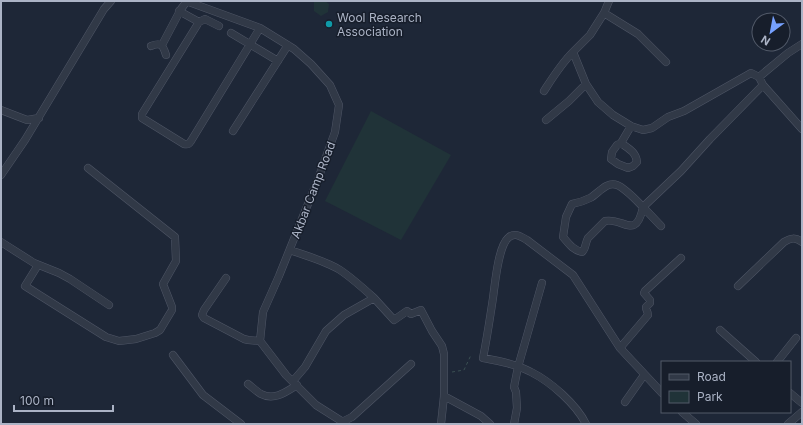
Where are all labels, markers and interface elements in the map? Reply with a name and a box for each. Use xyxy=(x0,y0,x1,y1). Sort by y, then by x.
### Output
place label: Wool Research Association xyxy=(337,10,422,39)
north arrow xyxy=(751,12,791,52)
marker: Wool Research Association xyxy=(324,19,334,29)
text: N xyxy=(758,32,773,49)
street label: Akbar Camp Road xyxy=(288,139,338,241)
legend xyxy=(661,361,791,413)
text: Road xyxy=(697,369,726,384)
scale bar xyxy=(14,387,113,413)
text: Park xyxy=(697,389,723,404)
text: 100 m xyxy=(20,393,54,408)

